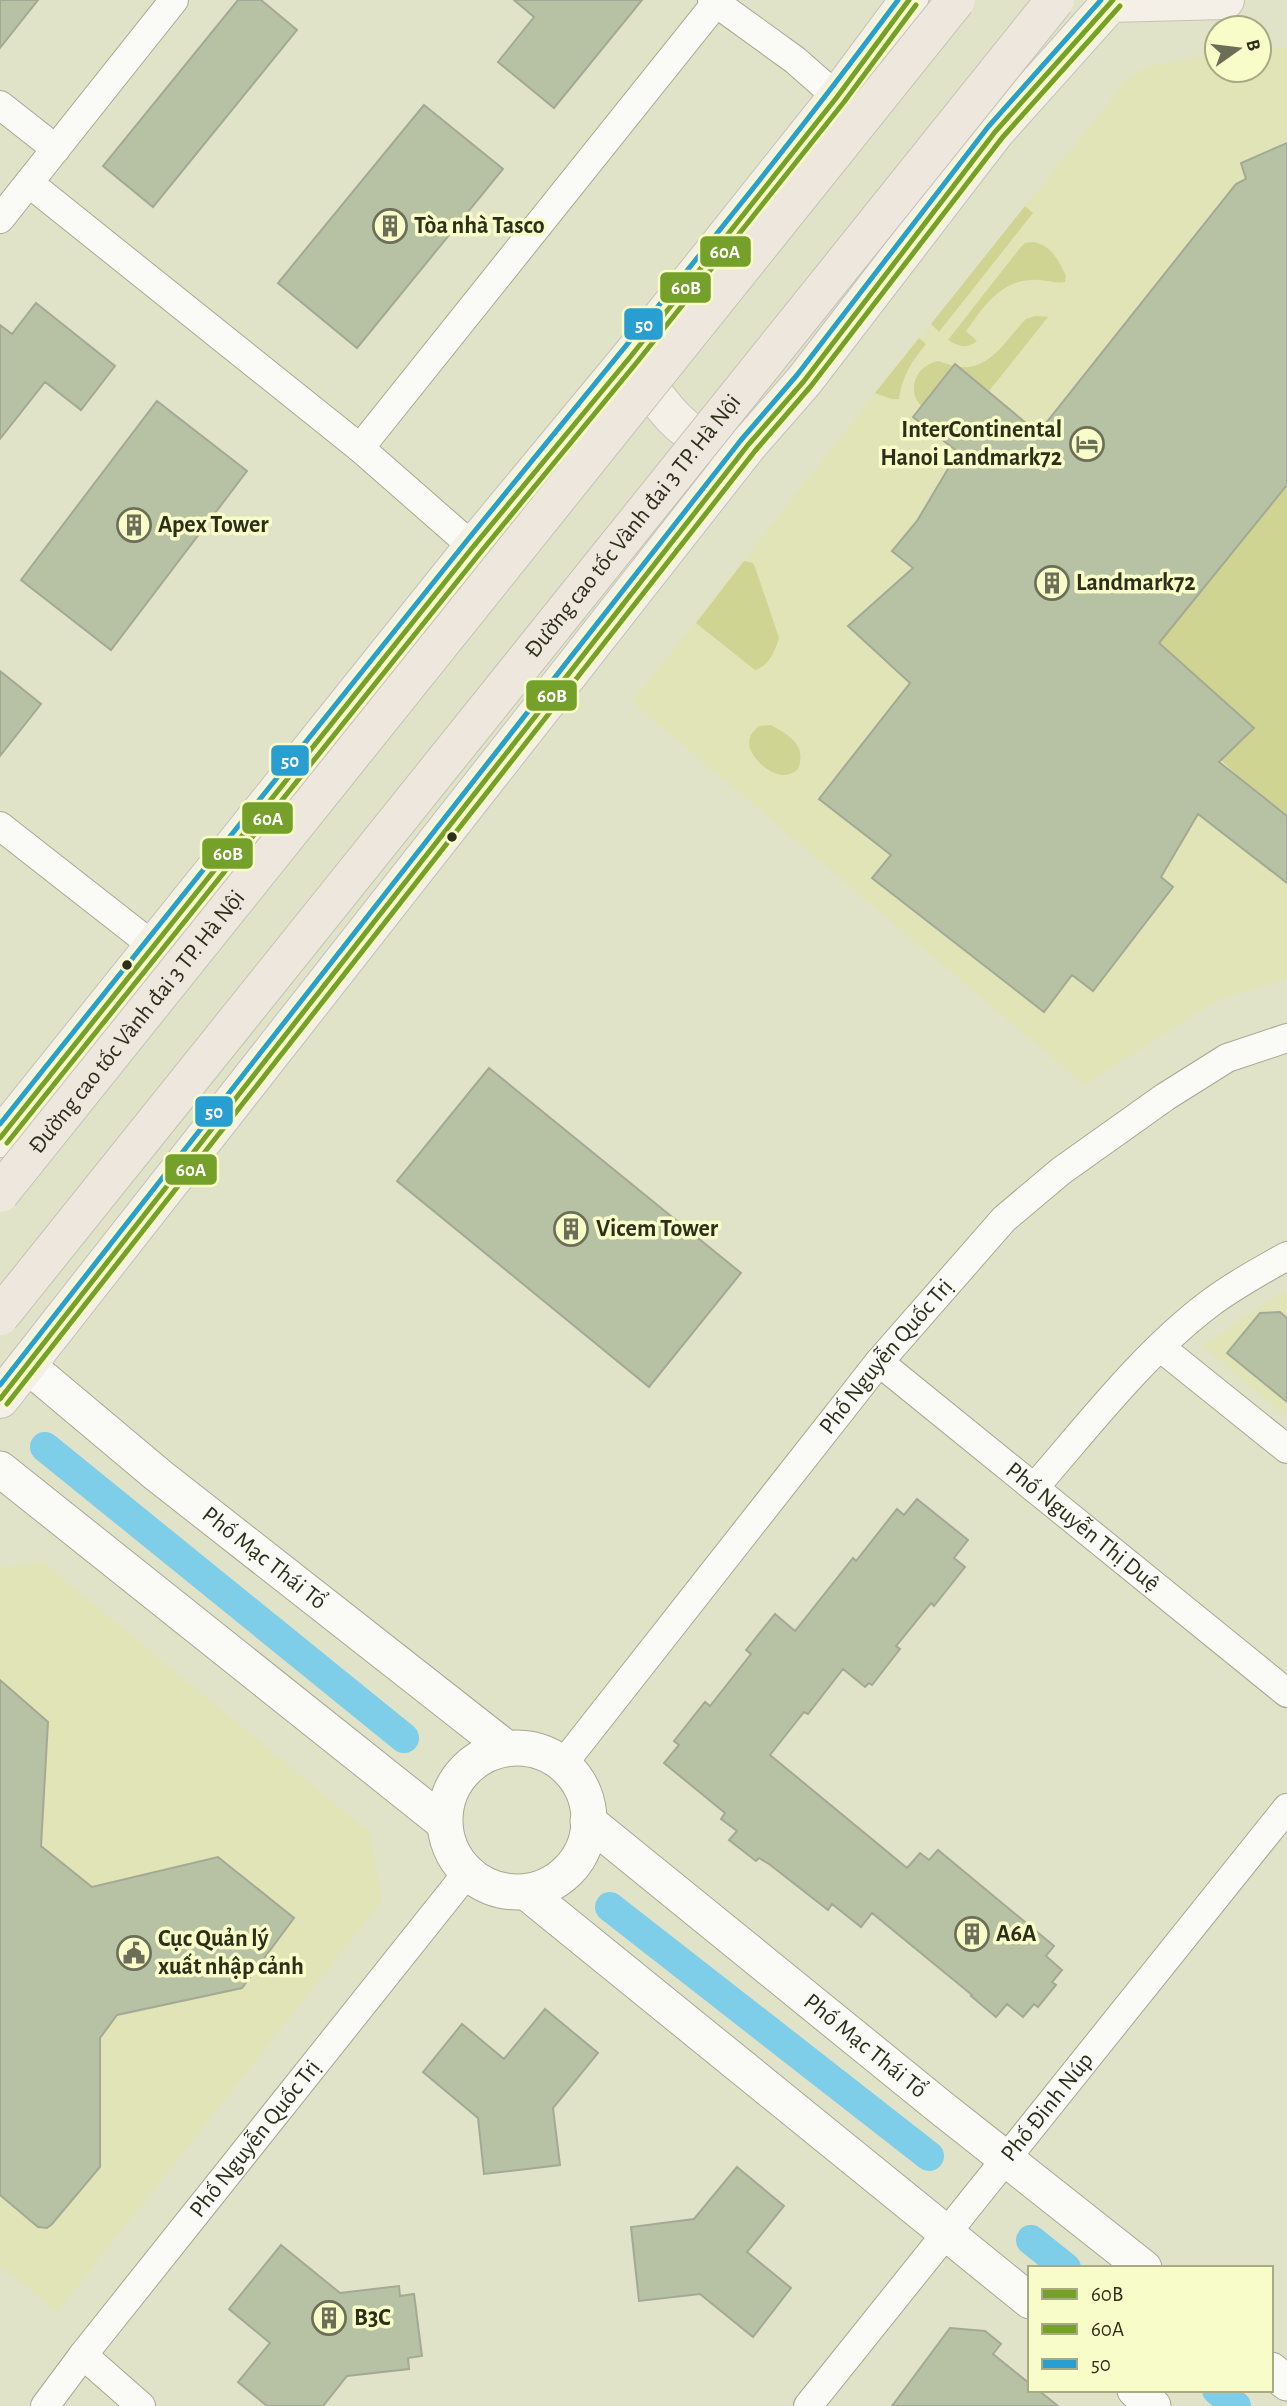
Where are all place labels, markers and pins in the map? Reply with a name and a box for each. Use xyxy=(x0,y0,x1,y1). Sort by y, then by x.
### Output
building icon: Tòa nhà Tasco xyxy=(371,207,409,245)
place label: Tòa nhà Tasco xyxy=(414,214,545,238)
place label: InterContinental Hanoi Landmark72 xyxy=(880,418,1062,470)
hotel icon: InterContinental Hanoi Landmark72 xyxy=(1068,425,1106,463)
building icon: Apex Tower xyxy=(115,506,153,544)
place label: Apex Tower xyxy=(158,513,269,537)
building icon: Landmark72 xyxy=(1033,564,1071,602)
place label: Landmark72 xyxy=(1076,571,1196,595)
unlabelled marker xyxy=(445,830,459,844)
unlabelled marker xyxy=(120,958,134,972)
building icon: Vicem Tower xyxy=(552,1210,590,1248)
place label: Vicem Tower xyxy=(596,1217,719,1241)
building icon: A6A xyxy=(953,1915,991,1953)
place label: A6A xyxy=(996,1922,1037,1946)
place label: Cục Quản lý xuất nhập cảnh xyxy=(158,1927,304,1979)
public building icon: Cục Quản lý xuất nhập cảnh xyxy=(115,1934,153,1972)
building icon: B3C xyxy=(310,2299,348,2337)
place label: B3C xyxy=(354,2306,391,2330)

